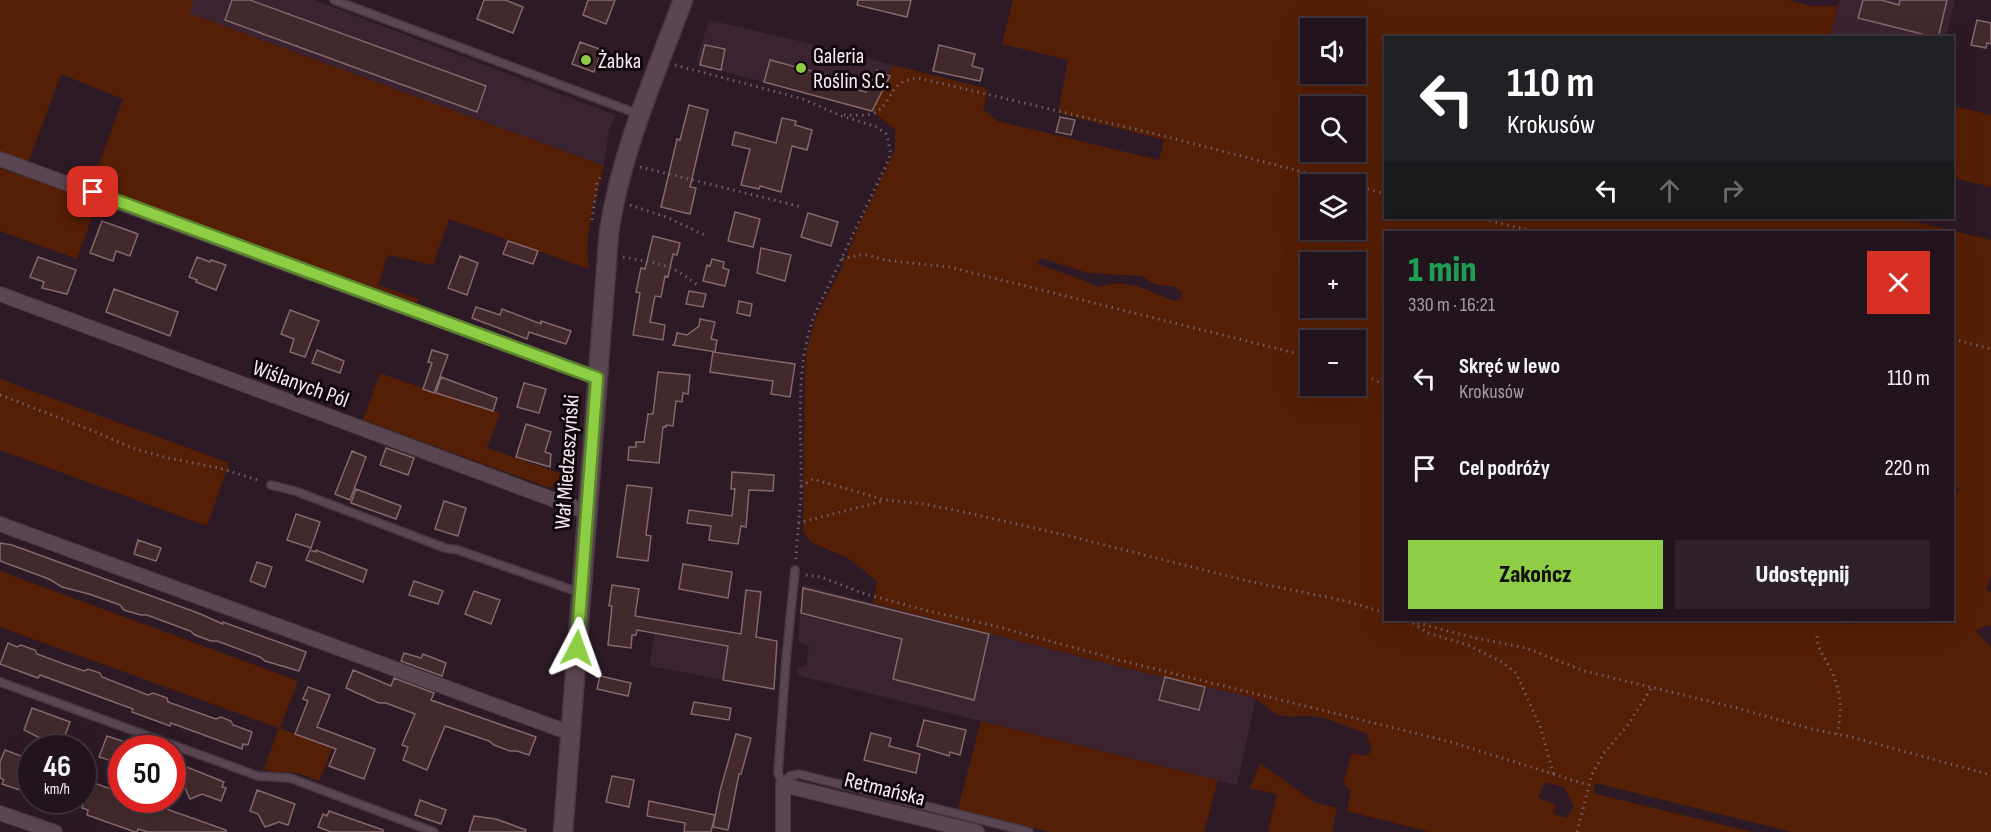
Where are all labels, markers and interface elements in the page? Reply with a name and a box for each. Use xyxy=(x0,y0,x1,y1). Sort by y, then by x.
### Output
map controls xyxy=(1300,18,1366,396)
button: sound xyxy=(1300,18,1366,84)
place label: Galeria Roślin S.C. xyxy=(813,43,889,95)
place label: Żabka xyxy=(598,48,641,75)
marker: Żabka xyxy=(579,53,593,67)
text: 110 m xyxy=(1507,58,1594,109)
icon: left xyxy=(1408,60,1486,138)
marker: Galeria Roślin S.C. xyxy=(794,61,808,75)
button: search xyxy=(1300,96,1366,162)
text: Krokusów xyxy=(1507,109,1595,141)
pin xyxy=(67,166,118,217)
button: layers xyxy=(1300,174,1366,240)
icon: left xyxy=(1590,174,1623,207)
icon: ahead xyxy=(1653,174,1686,207)
icon: right xyxy=(1716,174,1749,207)
icon: arrive xyxy=(76,175,109,208)
text: 1 min xyxy=(1408,249,1476,292)
button: close xyxy=(1867,251,1930,314)
button: + xyxy=(1300,252,1366,318)
text: 330 m · 16:21 xyxy=(1408,293,1495,317)
button: − xyxy=(1300,330,1366,396)
text: Skręć w lewo xyxy=(1459,353,1560,380)
street label: Wiślanych Pól xyxy=(249,354,352,414)
icon: left xyxy=(1408,362,1441,395)
text: 110 m xyxy=(1887,365,1930,392)
text: Krokusów xyxy=(1459,380,1524,404)
street label: Wał Miedzeszyński xyxy=(549,394,586,531)
icon: arrive xyxy=(1408,452,1441,485)
text: Cel podróży xyxy=(1459,455,1550,482)
text: 220 m xyxy=(1884,455,1930,482)
button: Zakończ xyxy=(1408,540,1663,609)
button: Udostępnij xyxy=(1675,540,1930,609)
position arrow xyxy=(545,616,609,680)
speed limit sign: 50 xyxy=(108,735,186,813)
text: 46 xyxy=(43,749,71,785)
street label: Retmańska xyxy=(842,766,928,812)
text: km/h xyxy=(44,780,70,799)

